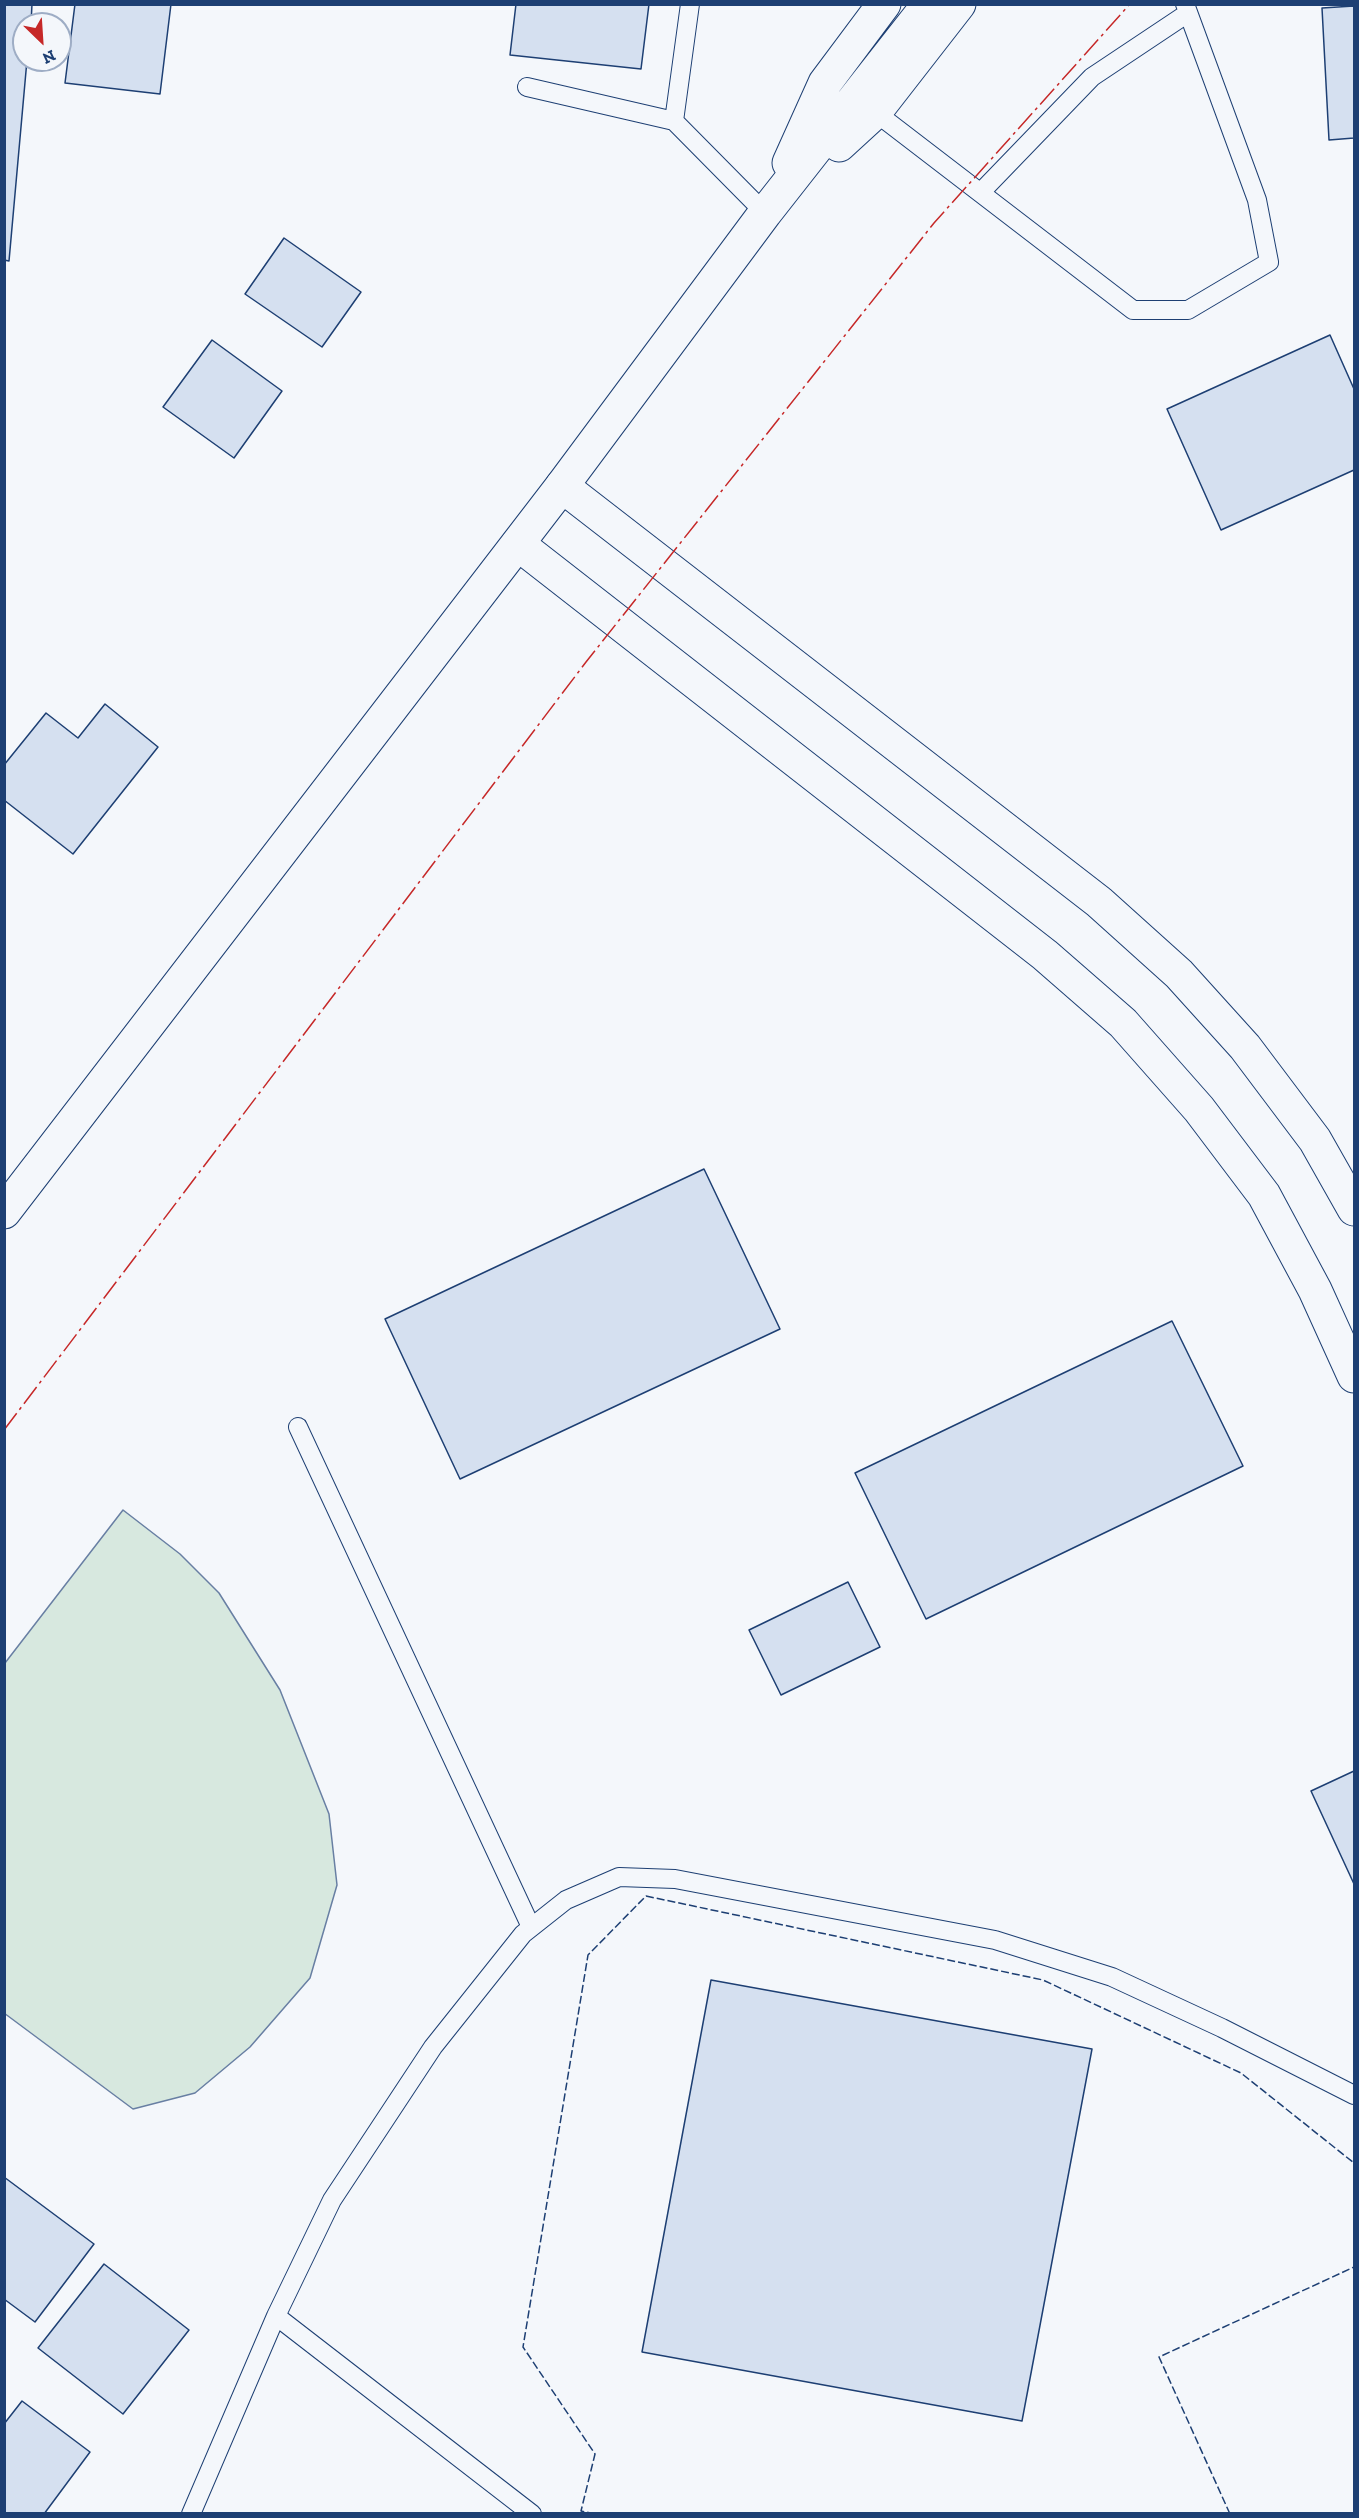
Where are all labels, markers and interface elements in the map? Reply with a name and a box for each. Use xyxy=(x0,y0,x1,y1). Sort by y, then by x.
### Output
north arrow xyxy=(12,12,72,72)
text: N xyxy=(39,46,59,68)

